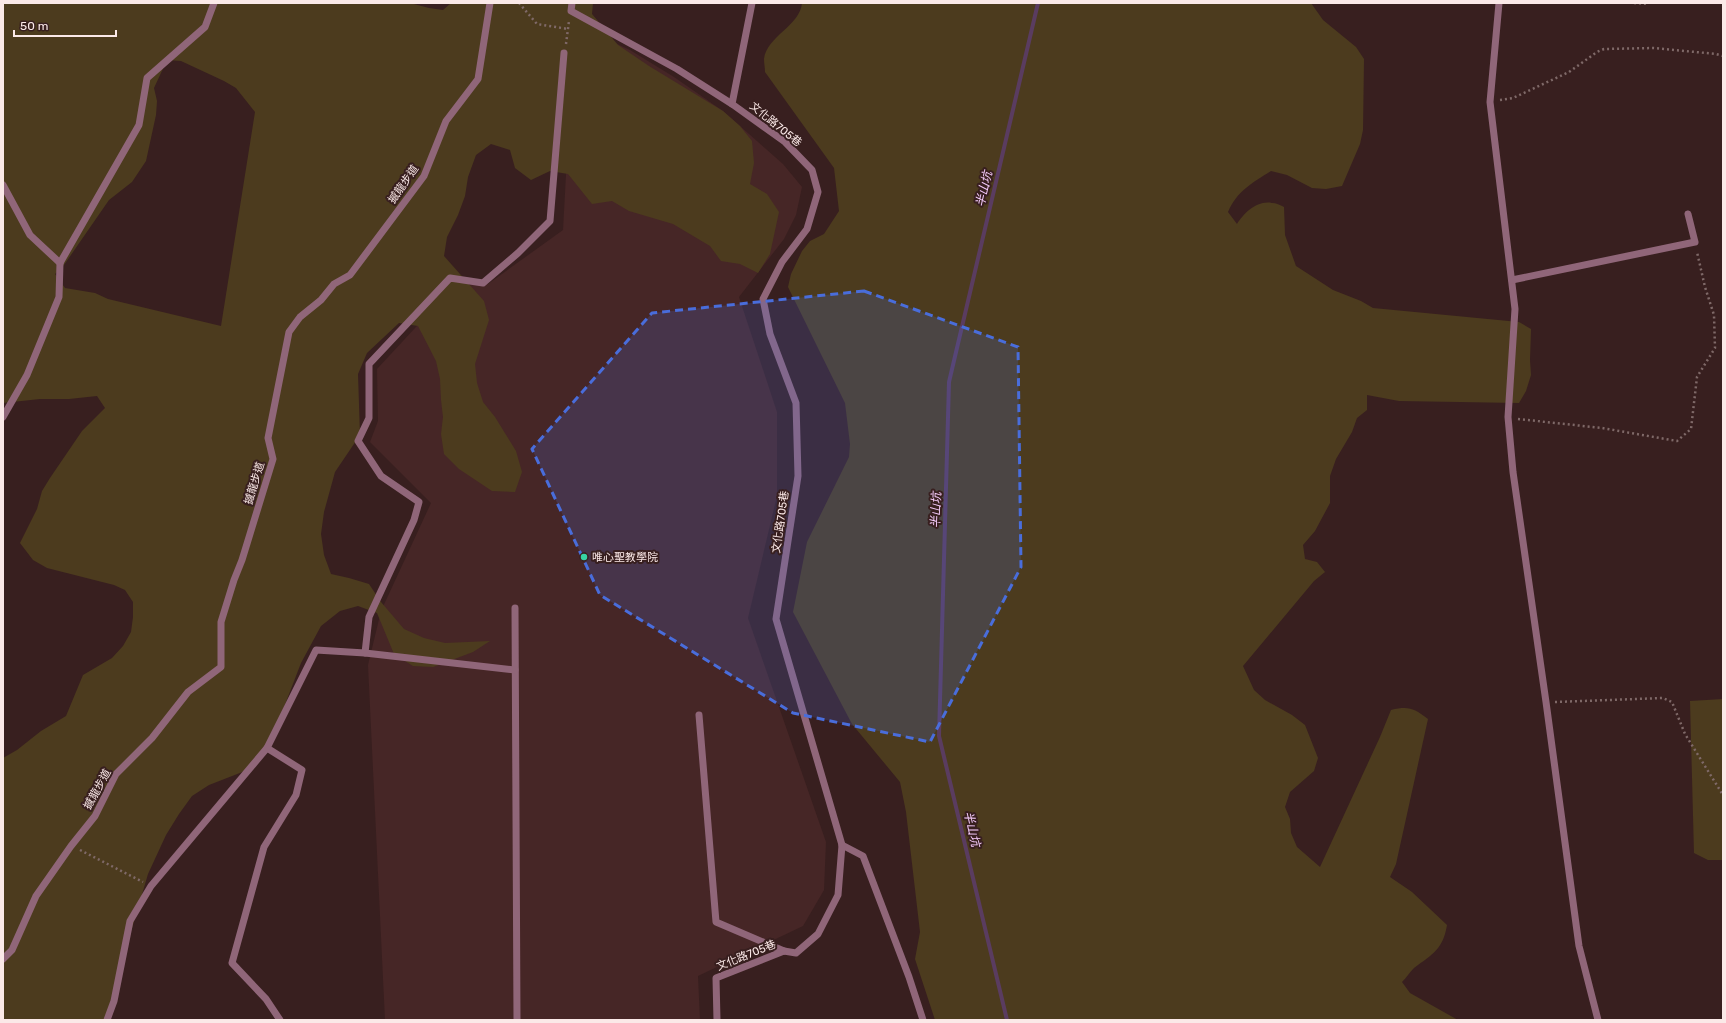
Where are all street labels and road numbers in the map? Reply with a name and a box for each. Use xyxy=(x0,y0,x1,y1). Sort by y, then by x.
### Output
street label: 文化路705巷 xyxy=(747,99,804,149)
street label: 撼龍步道 xyxy=(385,163,421,206)
street label: 撼龍步道 xyxy=(242,460,267,506)
street label: 文化路705巷 xyxy=(770,490,791,554)
street label: 撼龍步道 xyxy=(81,767,114,812)
street label: 文化路705巷 xyxy=(714,938,778,973)

